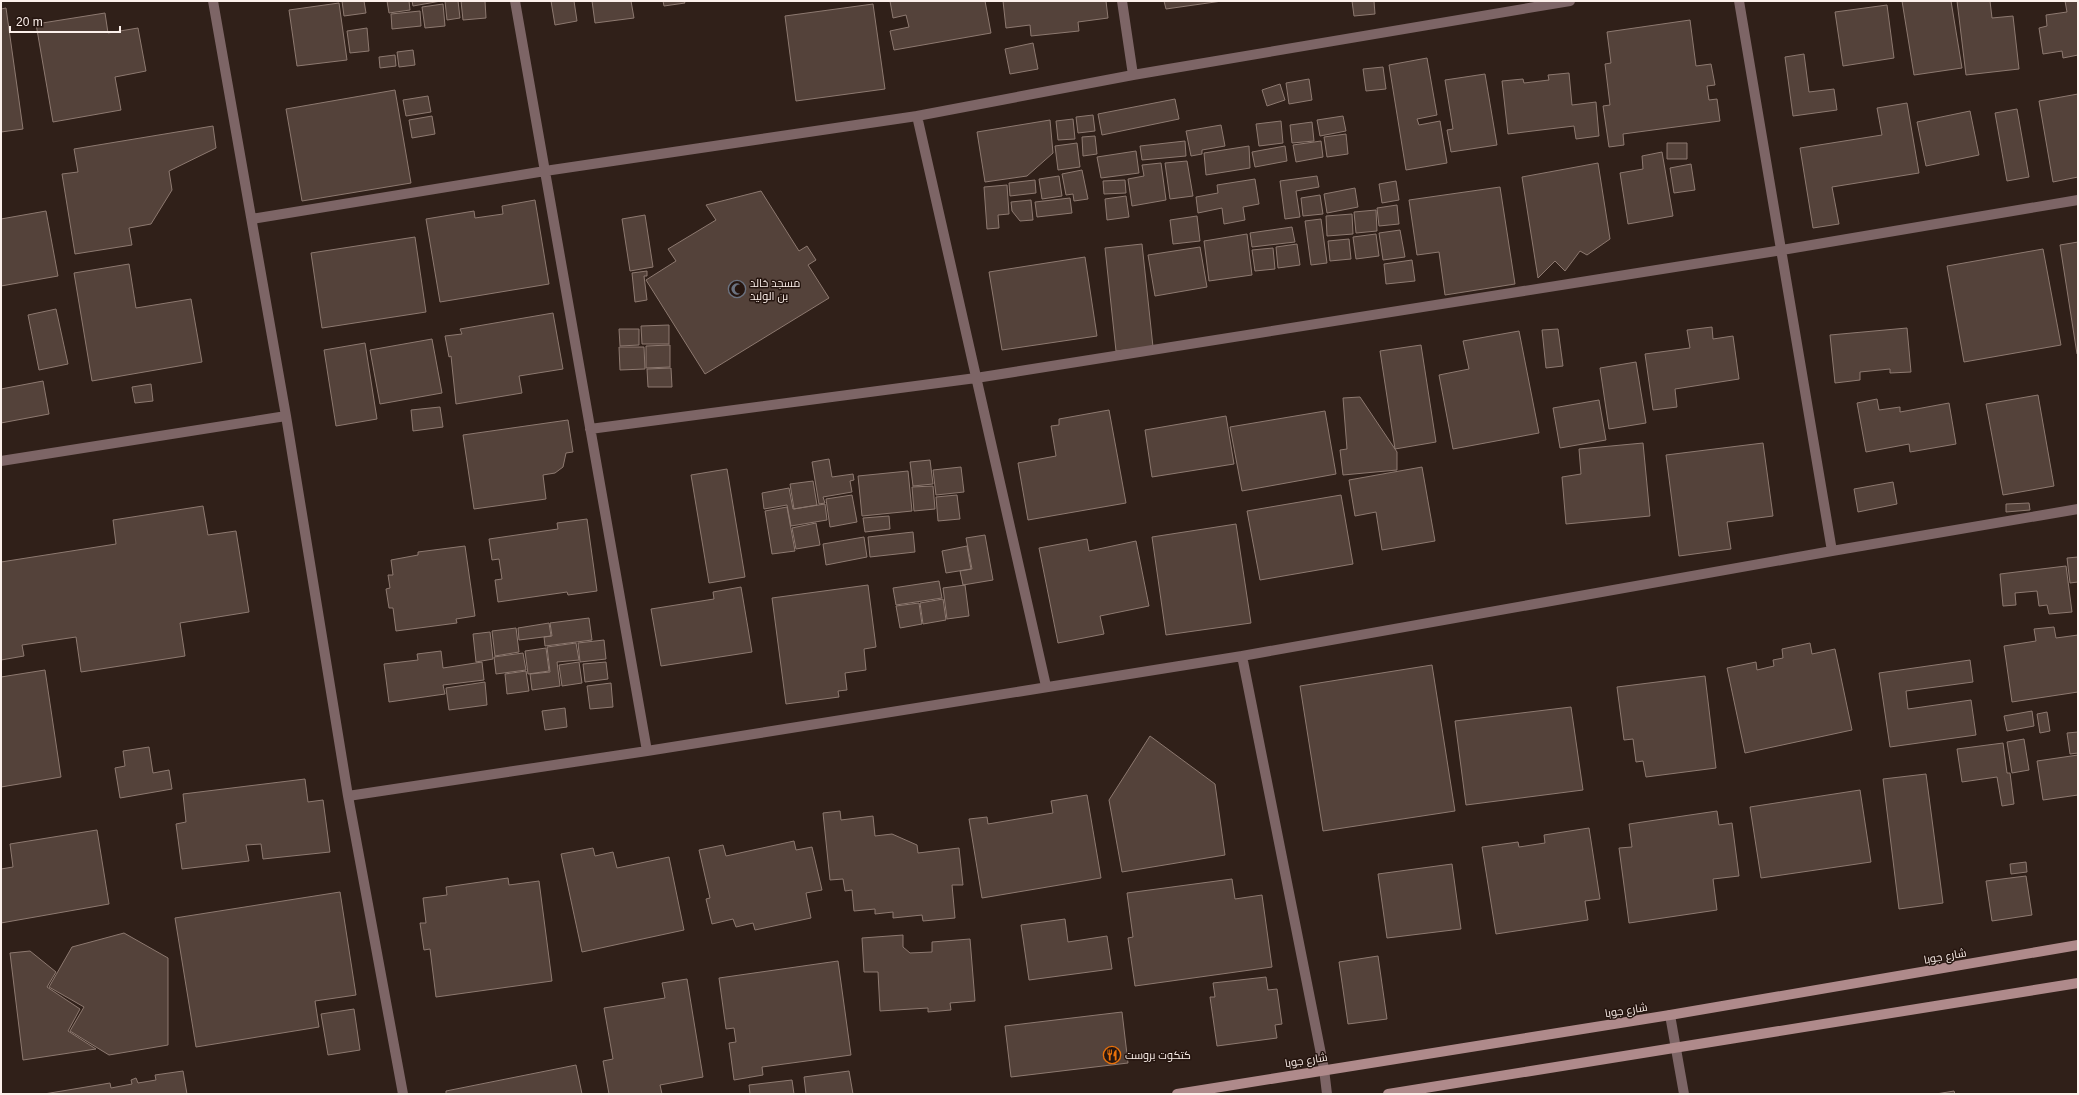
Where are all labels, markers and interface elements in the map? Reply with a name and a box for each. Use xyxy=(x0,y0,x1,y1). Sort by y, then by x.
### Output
scale bar xyxy=(10,8,120,34)
text: 20 m xyxy=(16,15,43,29)
place label: مسجد خالد بن الوليد xyxy=(750,277,800,303)
mosque icon: مسجد خالد بن الوليد xyxy=(727,279,747,299)
street label: شارع جوبا xyxy=(1923,946,1968,968)
street label: شارع جوبا xyxy=(1604,1001,1648,1021)
restaurant icon: كتكوت بروست xyxy=(1102,1045,1122,1065)
place label: كتكوت بروست xyxy=(1125,1049,1191,1062)
street label: شارع جوبا xyxy=(1284,1051,1328,1071)

